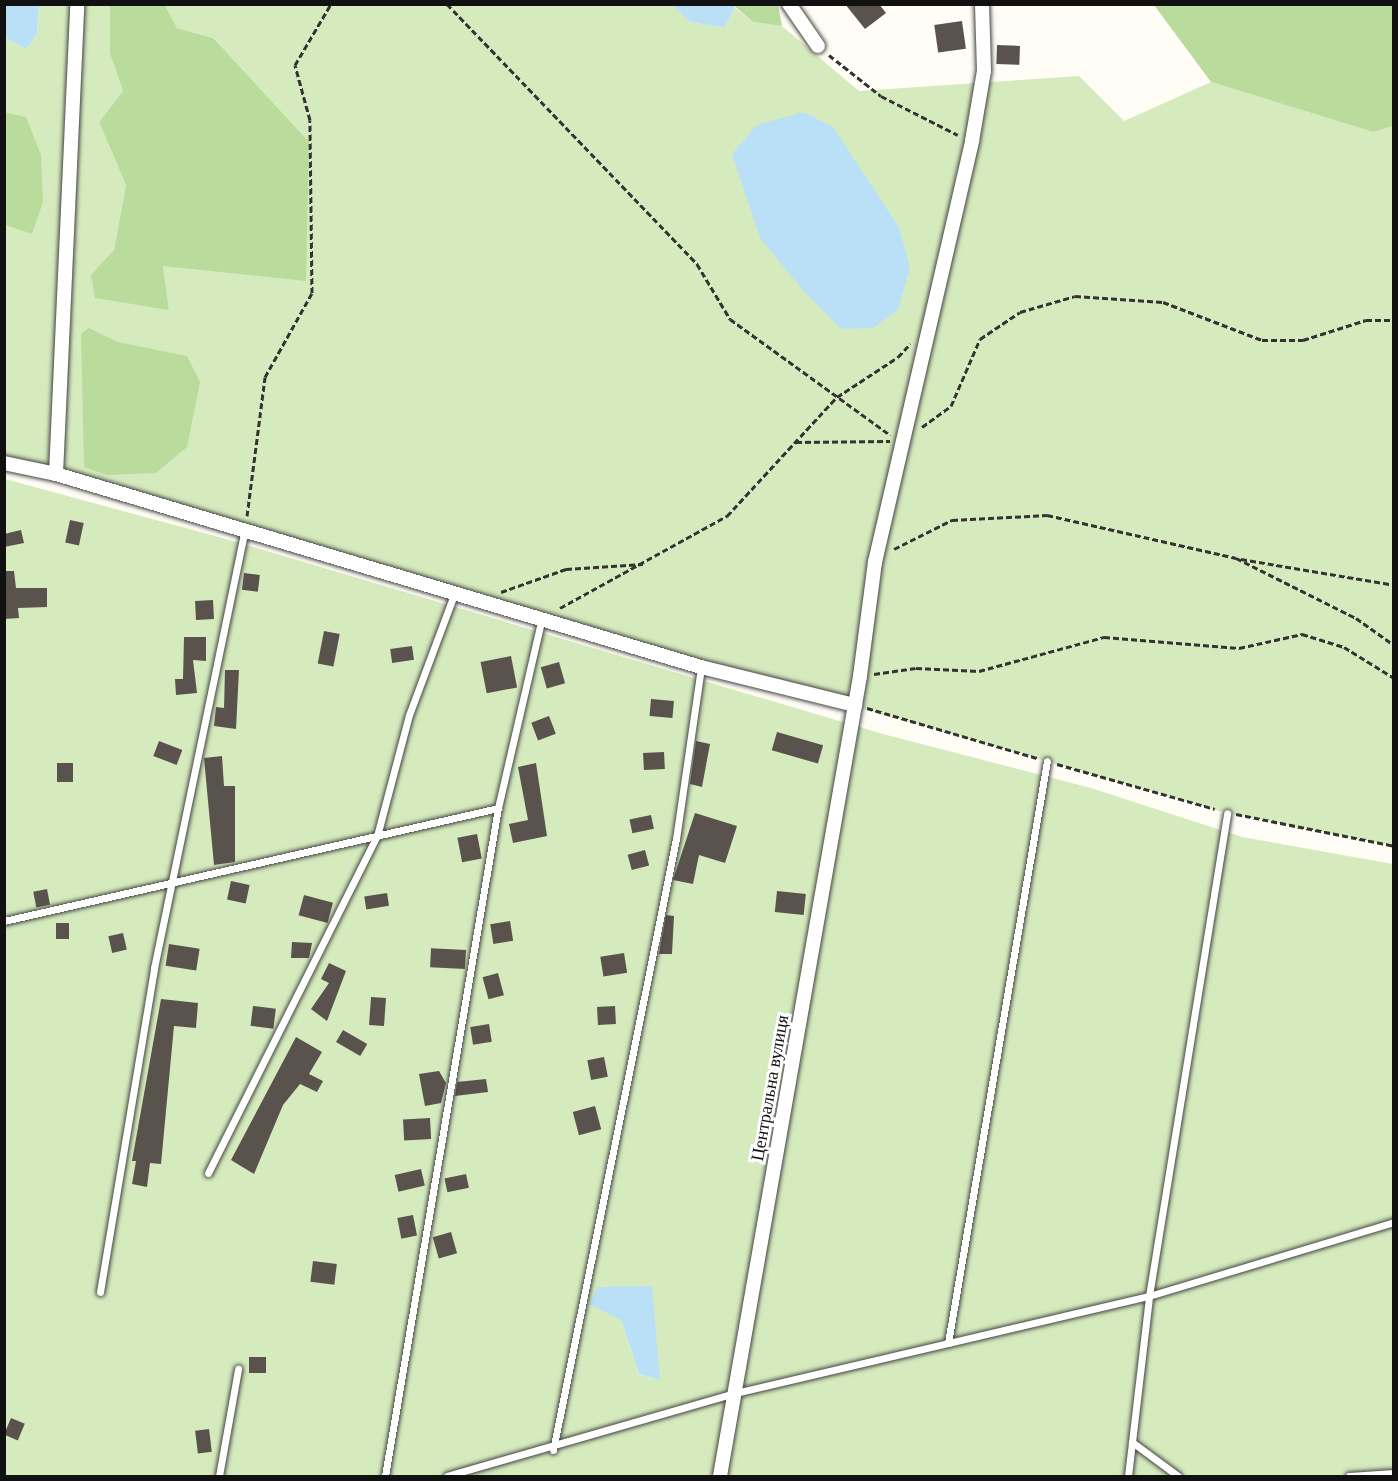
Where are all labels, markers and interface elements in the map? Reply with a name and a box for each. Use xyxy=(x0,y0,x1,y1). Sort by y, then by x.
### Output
street label: Центральна вулиця xyxy=(747,1013,793,1163)

